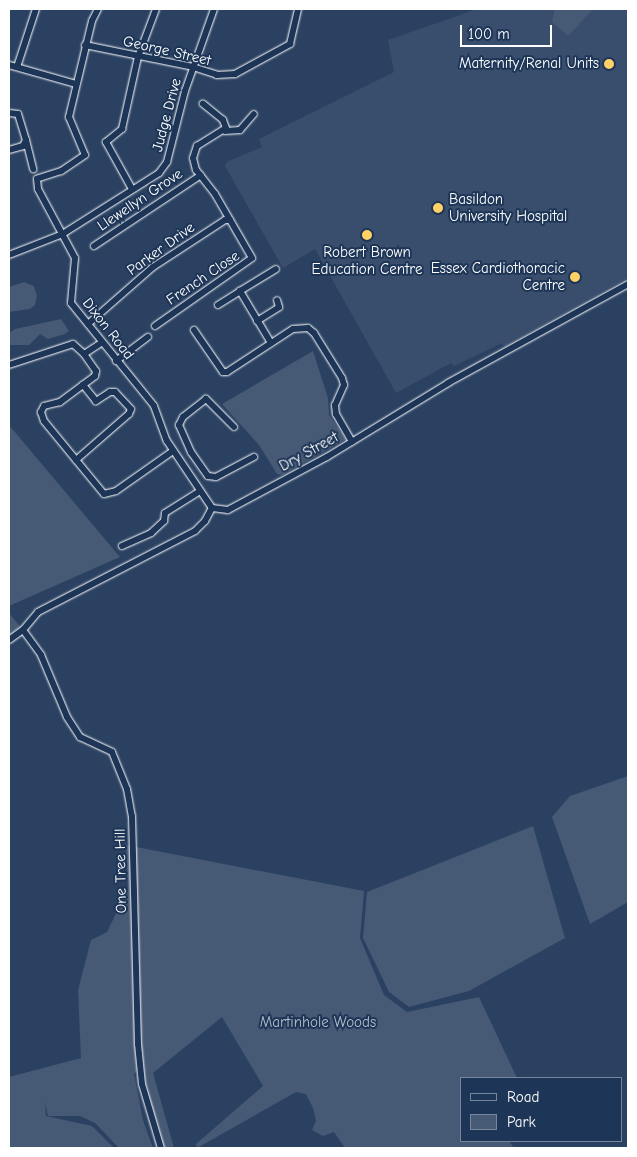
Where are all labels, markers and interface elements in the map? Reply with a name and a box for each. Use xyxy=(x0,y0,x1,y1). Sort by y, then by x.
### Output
scale bar xyxy=(462,15,554,47)
text: 100 m xyxy=(468,25,510,43)
street label: George Street xyxy=(121,32,213,70)
place label: Maternity/Renal Units xyxy=(459,55,599,73)
marker: Maternity/Renal Units xyxy=(603,58,615,70)
street label: Judge Drive xyxy=(149,76,185,154)
street label: Llewellyn Grove xyxy=(94,165,186,235)
place label: Basildon University Hospital xyxy=(449,190,567,225)
marker: Basildon University Hospital xyxy=(431,201,445,215)
street label: Parker Drive xyxy=(124,218,198,280)
marker: Robert Brown Education Centre xyxy=(361,229,373,241)
place label: Robert Brown Education Centre xyxy=(311,243,423,278)
street label: French Close xyxy=(163,247,243,309)
place label: Essex Cardiothoracic Centre xyxy=(431,259,565,294)
marker: Essex Cardiothoracic Centre xyxy=(569,271,581,283)
street label: Dixon Road xyxy=(78,295,138,363)
street label: Dry Street xyxy=(276,428,342,476)
street label: One Tree Hill xyxy=(111,828,131,914)
park label: Martinhole Woods xyxy=(260,1014,376,1032)
legend xyxy=(460,1077,622,1142)
text: Road xyxy=(507,1088,539,1106)
text: Park xyxy=(507,1113,536,1131)

